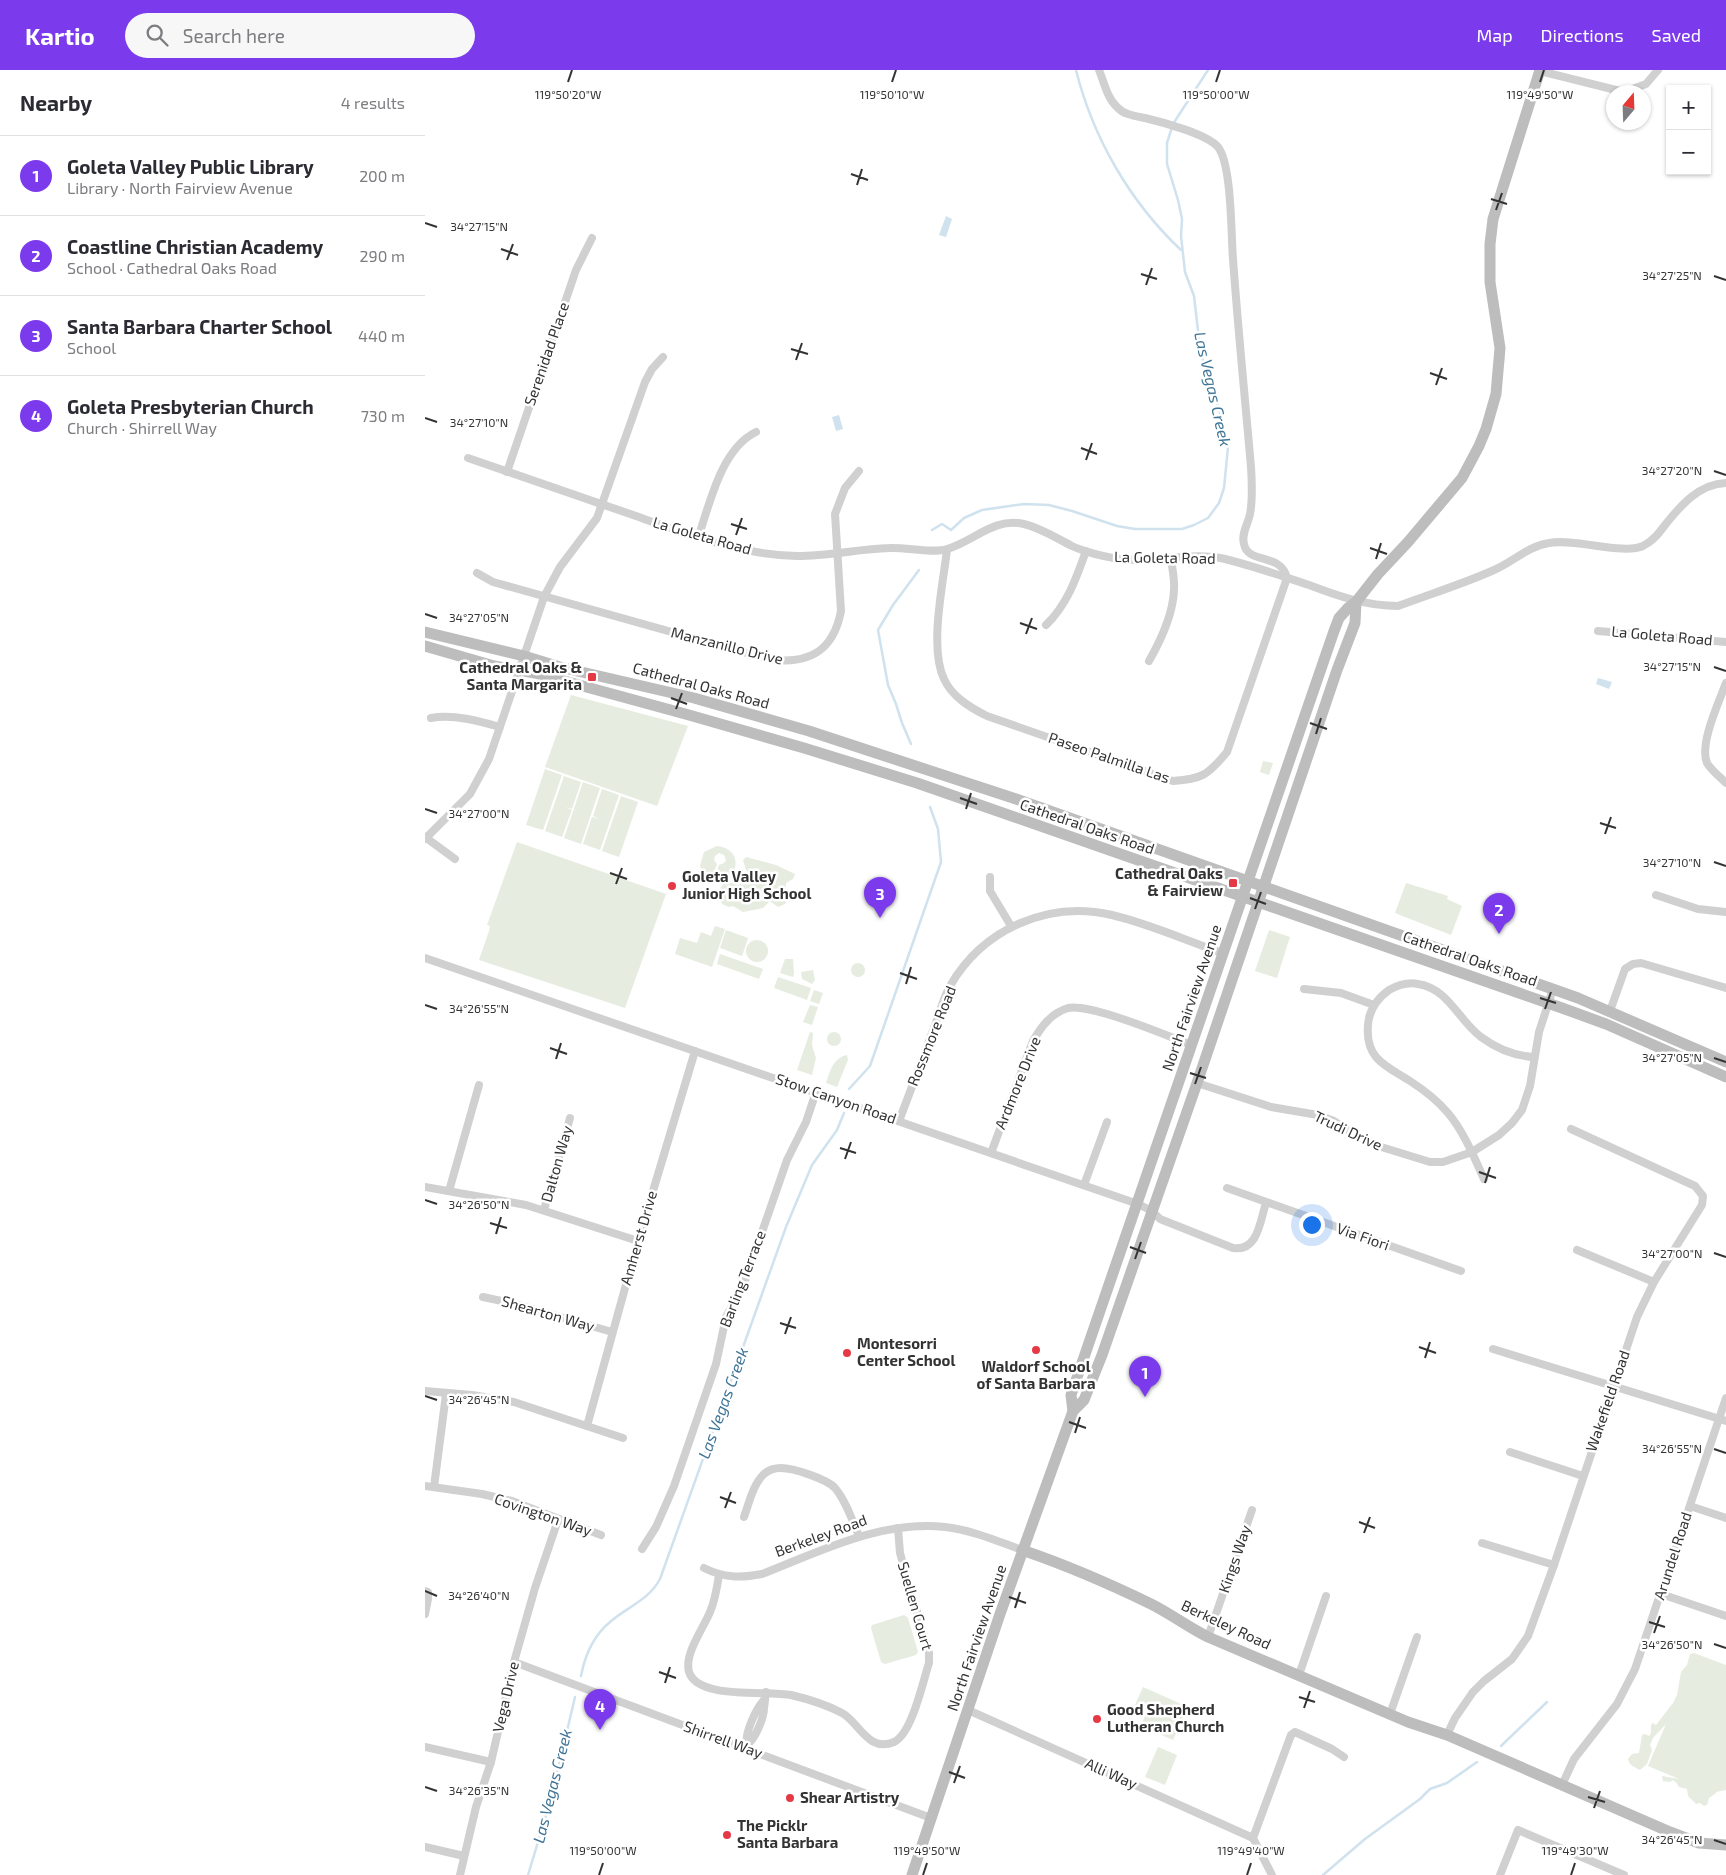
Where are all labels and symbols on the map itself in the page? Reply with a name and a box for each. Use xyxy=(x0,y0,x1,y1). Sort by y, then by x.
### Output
north arrow xyxy=(1606,85,1651,130)
text: 119°50'20"W xyxy=(535,87,601,101)
text: 119°50'10"W xyxy=(860,87,924,101)
text: 119°50'00"W xyxy=(1182,87,1250,101)
text: 119°49'50"W xyxy=(1507,87,1573,101)
text: 34°27'15"N xyxy=(450,219,508,233)
text: 34°27'25"N xyxy=(1642,268,1702,282)
street label: Serenidad Place xyxy=(520,300,572,408)
water label: Las Vegas Creek xyxy=(1191,330,1236,448)
text: 34°27'10"N xyxy=(450,415,508,429)
text: 34°27'20"N xyxy=(1642,463,1702,477)
street label: La Goleta Road xyxy=(651,512,754,558)
street label: La Goleta Road xyxy=(1114,547,1216,567)
text: 34°27'05"N xyxy=(449,610,509,624)
street label: Manzanillo Drive xyxy=(669,622,785,668)
street label: La Goleta Road xyxy=(1611,622,1713,648)
place label: Cathedral Oaks & Santa Margarita xyxy=(459,658,582,693)
street label: Cathedral Oaks Road xyxy=(631,658,772,712)
text: 34°27'15"N xyxy=(1643,659,1701,673)
marker: Cathedral Oaks & Santa Margarita xyxy=(586,671,598,683)
street label: Paseo Palmilla Las xyxy=(1046,728,1172,786)
street label: Cathedral Oaks Road xyxy=(1018,795,1157,858)
text: 34°27'00"N xyxy=(449,806,509,820)
text: 34°27'10"N xyxy=(1643,855,1701,869)
place label: Cathedral Oaks & Fairview xyxy=(1115,864,1223,899)
place label: Goleta Valley Junior High School xyxy=(682,867,811,902)
pin: 3 xyxy=(864,877,896,918)
marker: Cathedral Oaks & Fairview xyxy=(1227,877,1239,889)
marker: Goleta Valley Junior High School xyxy=(666,880,678,892)
pin: 2 xyxy=(1483,893,1515,934)
street label: North Fairview Avenue xyxy=(1158,922,1225,1073)
street label: Cathedral Oaks Road xyxy=(1401,927,1540,990)
street label: Rossmore Road xyxy=(903,983,959,1088)
text: 34°26'55"N xyxy=(449,1001,509,1015)
street label: Ardmore Drive xyxy=(990,1034,1044,1132)
text: 34°27'05"N xyxy=(1642,1050,1702,1064)
street label: Stow Canyon Road xyxy=(774,1069,899,1127)
street label: Trudi Drive xyxy=(1311,1106,1385,1154)
street label: Dalton Way xyxy=(537,1123,576,1204)
street label: Amherst Drive xyxy=(616,1188,660,1287)
text: 34°26'50"N xyxy=(449,1197,509,1211)
your location xyxy=(1299,1212,1325,1238)
street label: Via Fiori xyxy=(1335,1219,1392,1253)
street label: Barling Terrace xyxy=(715,1228,769,1330)
text: 34°27'00"N xyxy=(1642,1246,1702,1260)
street label: Shearton Way xyxy=(500,1291,597,1335)
place label: Montesorri Center School xyxy=(857,1334,955,1369)
marker: Waldorf School of Santa Barbara xyxy=(1030,1344,1042,1356)
water label: Las Vegas Creek xyxy=(694,1345,751,1461)
marker: Montesorri Center School xyxy=(841,1347,853,1359)
street label: Wakefield Road xyxy=(1581,1348,1633,1454)
pin: 1 xyxy=(1129,1356,1161,1397)
place label: Waldorf School of Santa Barbara xyxy=(976,1357,1096,1392)
text: 34°26'45"N xyxy=(449,1392,509,1406)
text: 34°26'55"N xyxy=(1642,1441,1702,1455)
street label: Covington Way xyxy=(492,1489,595,1539)
street label: Berkeley Road xyxy=(772,1510,869,1560)
street label: Arundel Road xyxy=(1649,1510,1695,1602)
street label: Kings Way xyxy=(1214,1522,1254,1595)
street label: Suellen Court xyxy=(895,1559,937,1652)
street label: North Fairview Avenue xyxy=(943,1562,1010,1713)
text: 34°26'40"N xyxy=(448,1588,510,1602)
street label: Berkeley Road xyxy=(1179,1595,1274,1653)
text: 34°26'50"N xyxy=(1642,1637,1702,1651)
street label: Vega Drive xyxy=(488,1660,522,1734)
pin: 4 xyxy=(584,1689,616,1730)
place label: Good Shepherd Lutheran Church xyxy=(1107,1700,1224,1735)
marker: Good Shepherd Lutheran Church xyxy=(1091,1713,1103,1725)
street label: Shirrell Way xyxy=(681,1716,765,1762)
water label: Las Vegas Creek xyxy=(528,1727,575,1845)
street label: Alli Way xyxy=(1082,1754,1140,1793)
text: 34°26'35"N xyxy=(449,1783,509,1797)
place label: Shear Artistry xyxy=(800,1788,900,1807)
marker: Shear Artistry xyxy=(784,1792,796,1804)
place label: The Picklr Santa Barbara xyxy=(737,1816,838,1851)
marker: The Picklr Santa Barbara xyxy=(721,1829,733,1841)
text: 34°26'45"N xyxy=(1642,1832,1702,1846)
text: 119°50'00"W xyxy=(569,1843,637,1857)
text: 119°49'50"W xyxy=(894,1843,960,1857)
text: 119°49'40"W xyxy=(1217,1843,1285,1857)
text: 119°49'30"W xyxy=(1541,1843,1609,1857)

